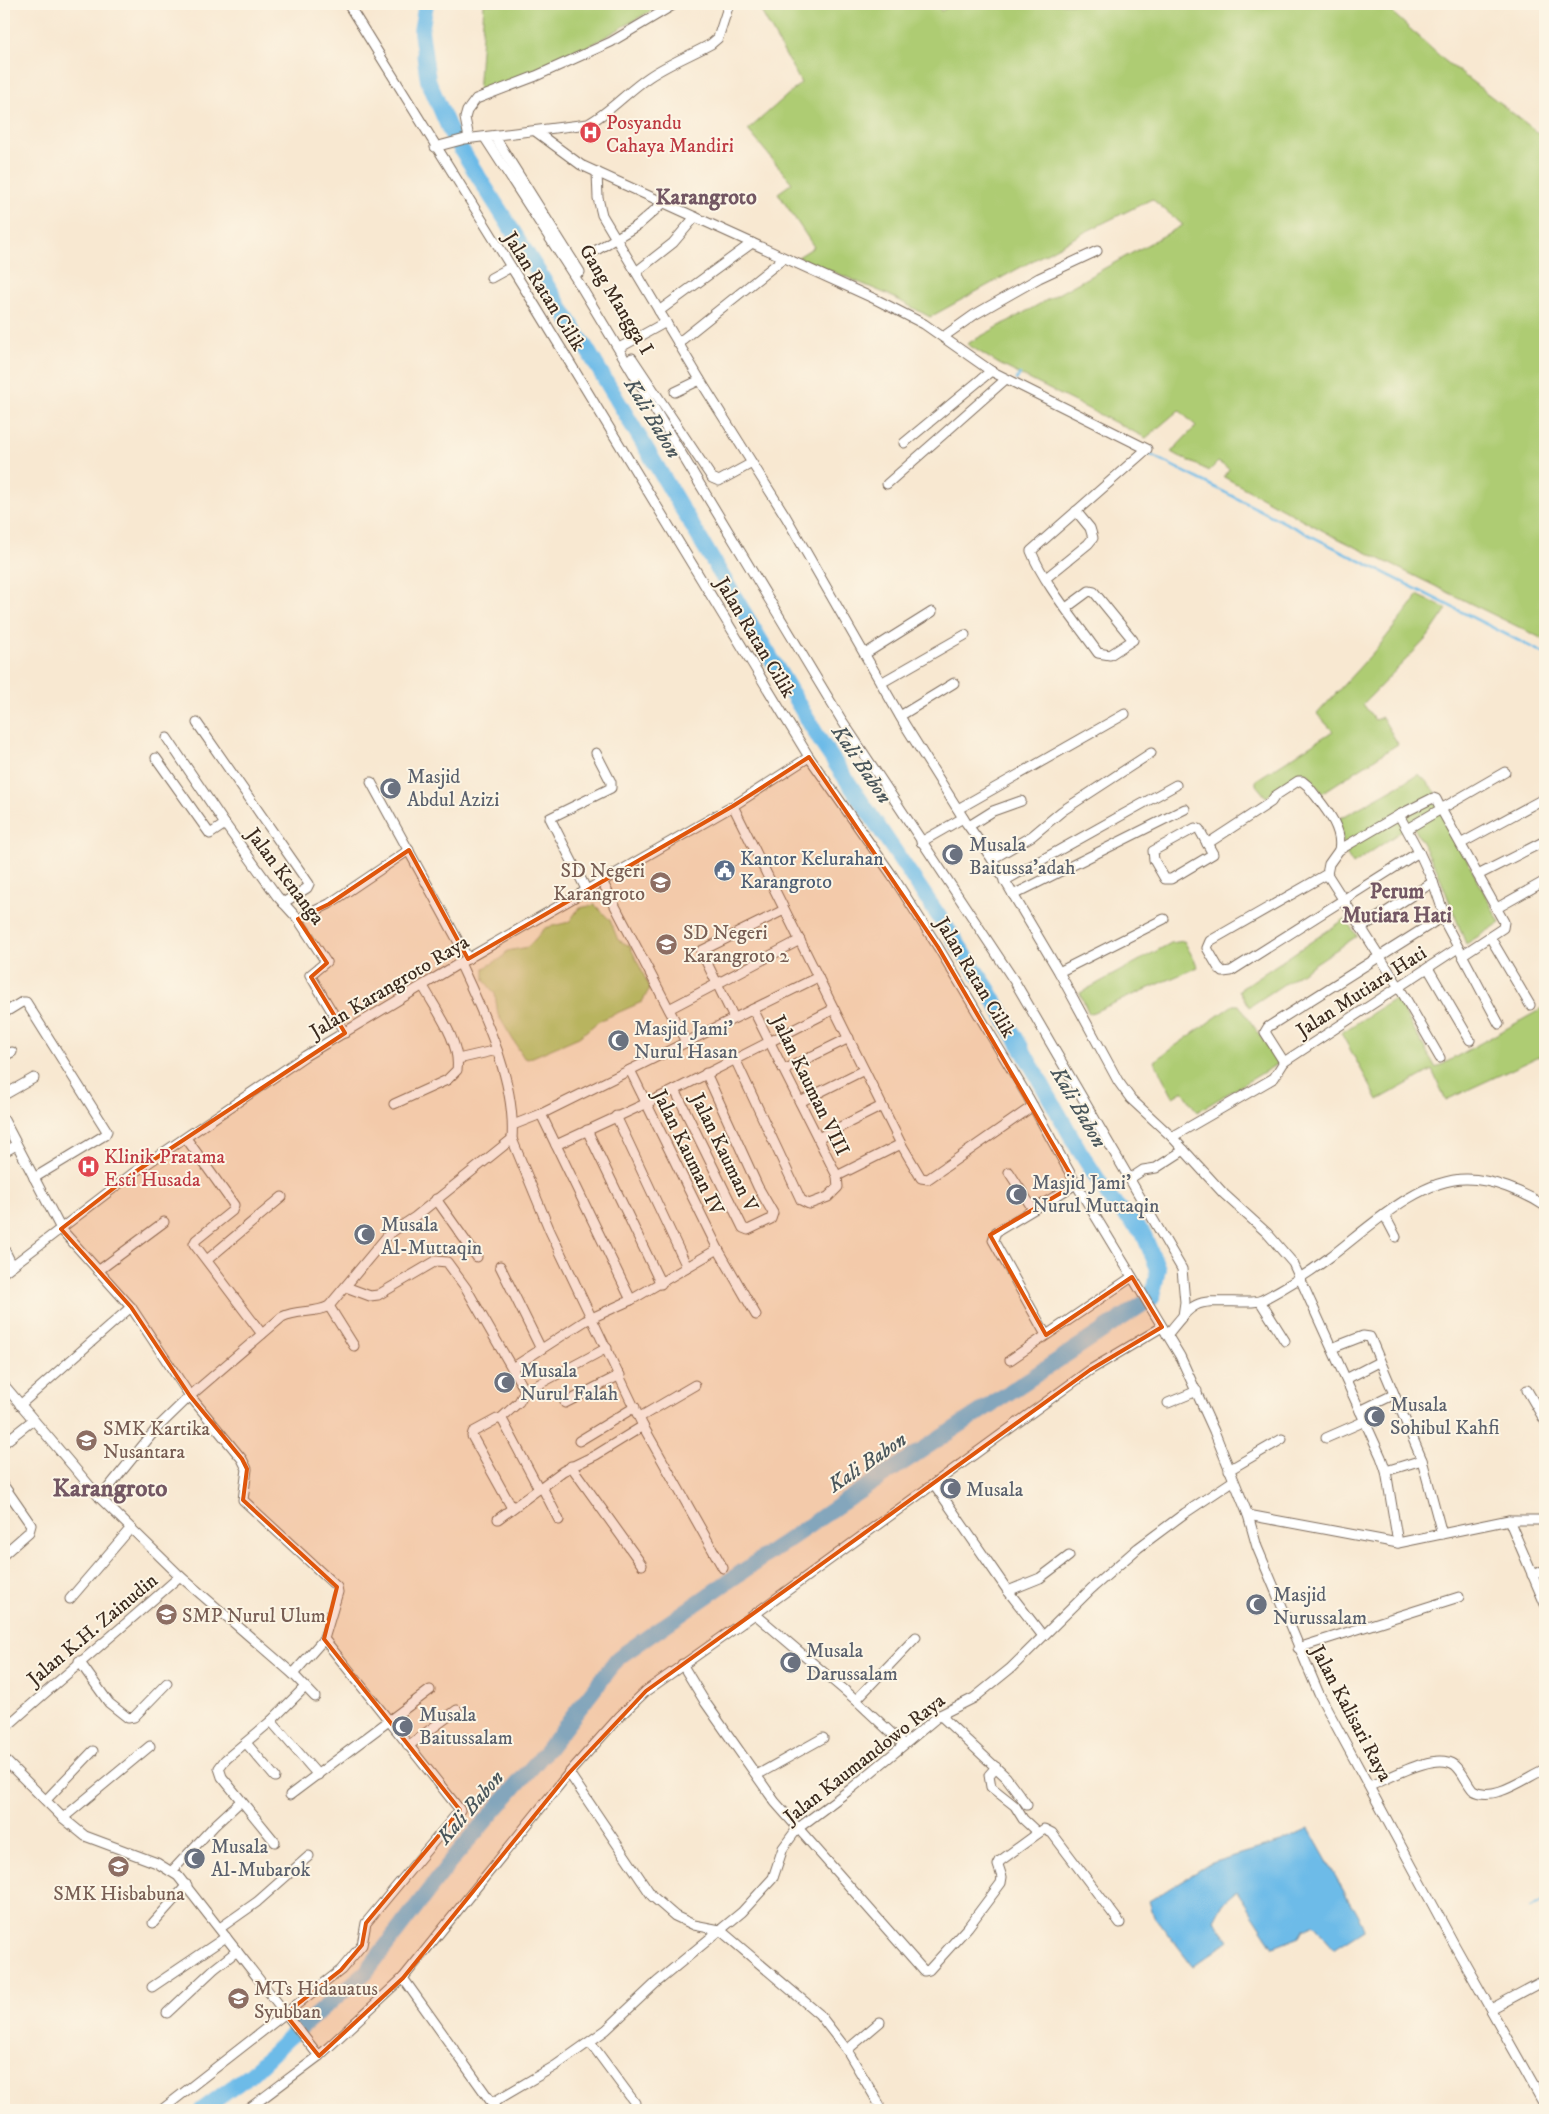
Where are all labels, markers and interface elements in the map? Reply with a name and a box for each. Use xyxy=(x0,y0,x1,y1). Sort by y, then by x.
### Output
place label: Posyandu Cahaya Mandiri xyxy=(606,111,734,159)
hospital icon: Posyandu Cahaya Mandiri xyxy=(578,121,602,145)
district label: Karangroto xyxy=(655,184,757,211)
street label: Jalan Ratan Cilik xyxy=(496,226,590,356)
street label: Gang Mangga I xyxy=(573,240,659,360)
water label: Kali Babon xyxy=(617,373,686,464)
street label: Jalan Ratan Cilik xyxy=(708,571,801,703)
water label: Kali Babon xyxy=(825,719,897,809)
place label: Masjid Abdul Azizi xyxy=(407,765,499,813)
mosque icon: Masjid Abdul Azizi xyxy=(379,776,403,800)
street label: Jalan Kenanga xyxy=(239,822,330,931)
place label: Musala Baitussa'adah xyxy=(969,833,1076,881)
mosque icon: Musala Baitussa'adah xyxy=(941,843,965,867)
place label: Kantor Kelurahan Karangroto xyxy=(740,847,884,895)
public building icon: Kantor Kelurahan Karangroto xyxy=(712,858,736,882)
place label: SD Negeri Karangroto xyxy=(553,859,645,907)
school or university icon: SD Negeri Karangroto xyxy=(649,870,673,894)
district label: Perum Mutiara Hati xyxy=(1342,879,1453,929)
street label: Jalan Ratan Cilik xyxy=(928,911,1021,1043)
place label: SD Negeri Karangroto 2 xyxy=(683,921,789,969)
street label: Jalan Karangroto Raya xyxy=(304,930,474,1046)
school or university icon: SD Negeri Karangroto 2 xyxy=(655,932,679,956)
street label: Jalan Mutiara Hati xyxy=(1290,941,1432,1045)
street label: Jalan Kauman VIII xyxy=(764,1010,854,1160)
place label: Masjid Jami' Nurul Hasan xyxy=(634,1017,739,1065)
mosque icon: Masjid Jami' Nurul Hasan xyxy=(606,1028,630,1052)
water label: Kali Babon xyxy=(1044,1061,1112,1153)
street label: Jalan Kauman IV xyxy=(646,1084,729,1220)
street label: Jalan Kauman V xyxy=(683,1088,763,1216)
place label: Klinik Pratama Esti Husada xyxy=(104,1145,226,1193)
hospital icon: Klinik Pratama Esti Husada xyxy=(76,1155,100,1179)
place label: Masjid Jami' Nurul Muttaqin xyxy=(1032,1171,1160,1219)
mosque icon: Masjid Jami' Nurul Muttaqin xyxy=(1004,1182,1028,1206)
place label: Musala Al-Muttaqin xyxy=(381,1213,483,1261)
mosque icon: Musala Al-Muttaqin xyxy=(353,1223,377,1247)
place label: Musala Nurul Falah xyxy=(520,1359,619,1407)
mosque icon: Musala Nurul Falah xyxy=(492,1370,516,1394)
place label: Musala Sohibul Kahfi xyxy=(1390,1393,1499,1441)
mosque icon: Musala Sohibul Kahfi xyxy=(1362,1404,1386,1428)
place label: SMK Kartika Nusantara xyxy=(103,1417,211,1465)
water label: Kali Babon xyxy=(822,1427,912,1499)
school or university icon: SMK Kartika Nusantara xyxy=(75,1428,99,1452)
district label: Karangroto xyxy=(53,1473,167,1504)
mosque icon: Musala xyxy=(938,1477,962,1501)
place label: Musala xyxy=(966,1478,1024,1503)
street label: Jalan K.H. Zainudin xyxy=(21,1568,164,1693)
place label: Masjid Nurussalam xyxy=(1273,1583,1367,1631)
mosque icon: Masjid Nurussalam xyxy=(1245,1593,1269,1617)
school or university icon: SMP Nurul Ulum xyxy=(154,1603,178,1627)
place label: SMP Nurul Ulum xyxy=(182,1604,326,1629)
place label: Musala Darussalam xyxy=(806,1639,898,1687)
street label: Jalan Kalisari Raya xyxy=(1303,1640,1397,1787)
mosque icon: Musala Darussalam xyxy=(778,1650,802,1674)
street label: Jalan Kaumandowo Raya xyxy=(778,1688,951,1831)
place label: Musala Baitussalam xyxy=(419,1703,513,1751)
mosque icon: Musala Baitussalam xyxy=(391,1714,415,1738)
water label: Kali Babon xyxy=(431,1765,510,1851)
place label: Musala Al-Mubarok xyxy=(211,1835,310,1883)
mosque icon: Musala Al-Mubarok xyxy=(183,1846,207,1870)
school or university icon: SMK Hisbabuna xyxy=(107,1855,131,1879)
place label: SMK Hisbabuna xyxy=(53,1882,185,1907)
place label: MTs Hidauatus Syubban xyxy=(254,1977,378,2025)
school or university icon: MTs Hidauatus Syubban xyxy=(226,1987,250,2011)

